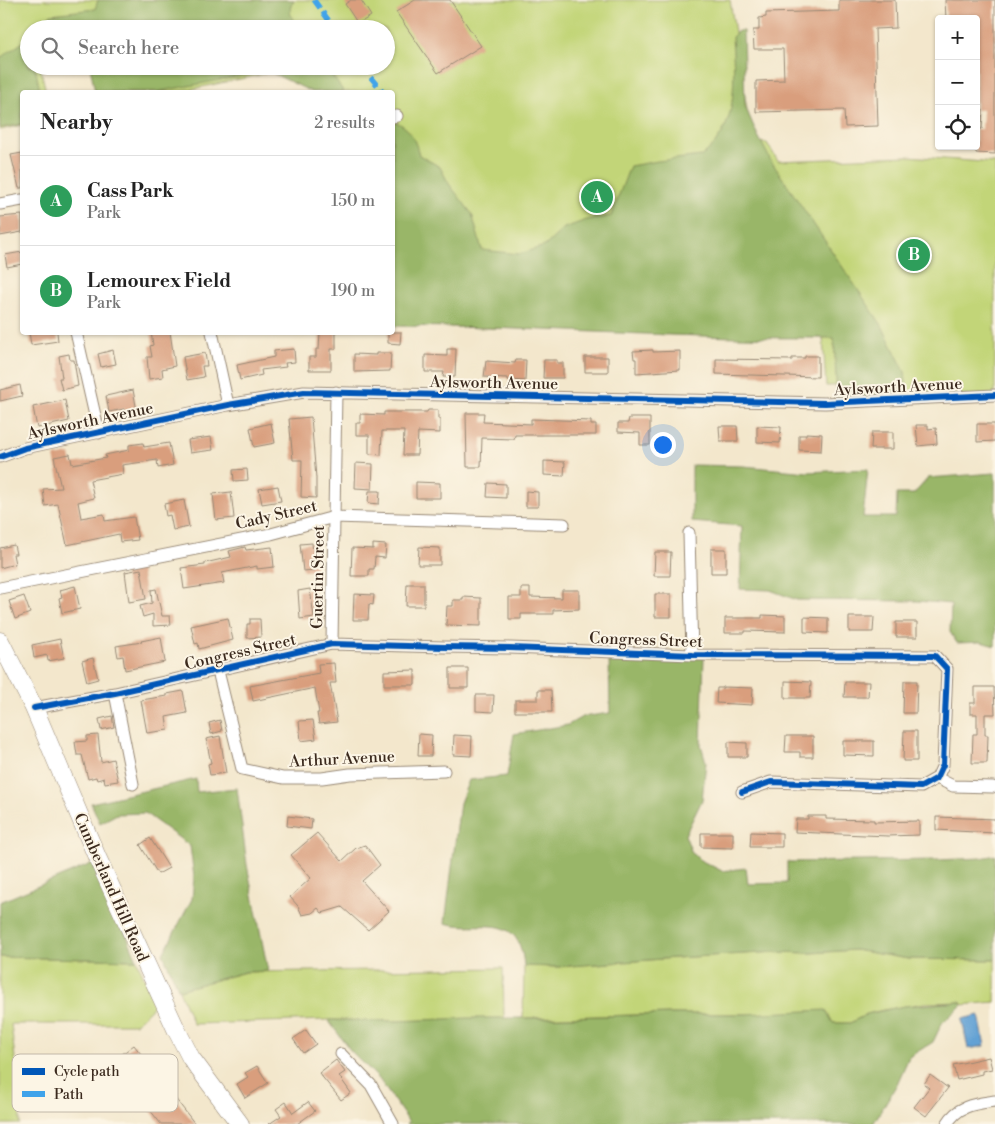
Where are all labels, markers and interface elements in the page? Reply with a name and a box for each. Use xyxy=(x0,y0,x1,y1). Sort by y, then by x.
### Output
map controls xyxy=(935,15,980,150)
button: + xyxy=(935,15,980,60)
search box xyxy=(20,20,395,75)
icon: search xyxy=(38,34,66,62)
text: Search here xyxy=(78,36,179,60)
button: − xyxy=(935,60,980,105)
button: locate xyxy=(935,105,980,150)
text: Nearby xyxy=(40,110,113,136)
text: 2 results xyxy=(314,113,375,133)
pin: A xyxy=(581,178,613,216)
text: Cass Park xyxy=(87,179,174,203)
text: A xyxy=(50,191,62,211)
text: 150 m xyxy=(331,191,375,211)
text: Park xyxy=(87,203,120,223)
pin: B xyxy=(898,236,930,274)
text: Lemourex Field xyxy=(87,269,231,293)
text: B xyxy=(50,281,62,301)
text: 190 m xyxy=(331,281,375,301)
text: Park xyxy=(87,293,120,313)
street label: Aylsworth Avenue xyxy=(429,372,558,394)
street label: Aylsworth Avenue xyxy=(832,374,963,400)
street label: Aylsworth Avenue xyxy=(24,398,155,444)
your location xyxy=(650,432,676,458)
street label: Cady Street xyxy=(234,496,319,534)
street label: Guertin Street xyxy=(307,525,329,629)
street label: Congress Street xyxy=(589,628,704,652)
street label: Congress Street xyxy=(183,629,298,675)
street label: Arthur Avenue xyxy=(288,746,395,772)
street label: Cumberland Hill Road xyxy=(69,810,153,965)
legend xyxy=(12,1054,178,1112)
text: Cycle path xyxy=(54,1063,120,1081)
text: Path xyxy=(54,1086,84,1104)

